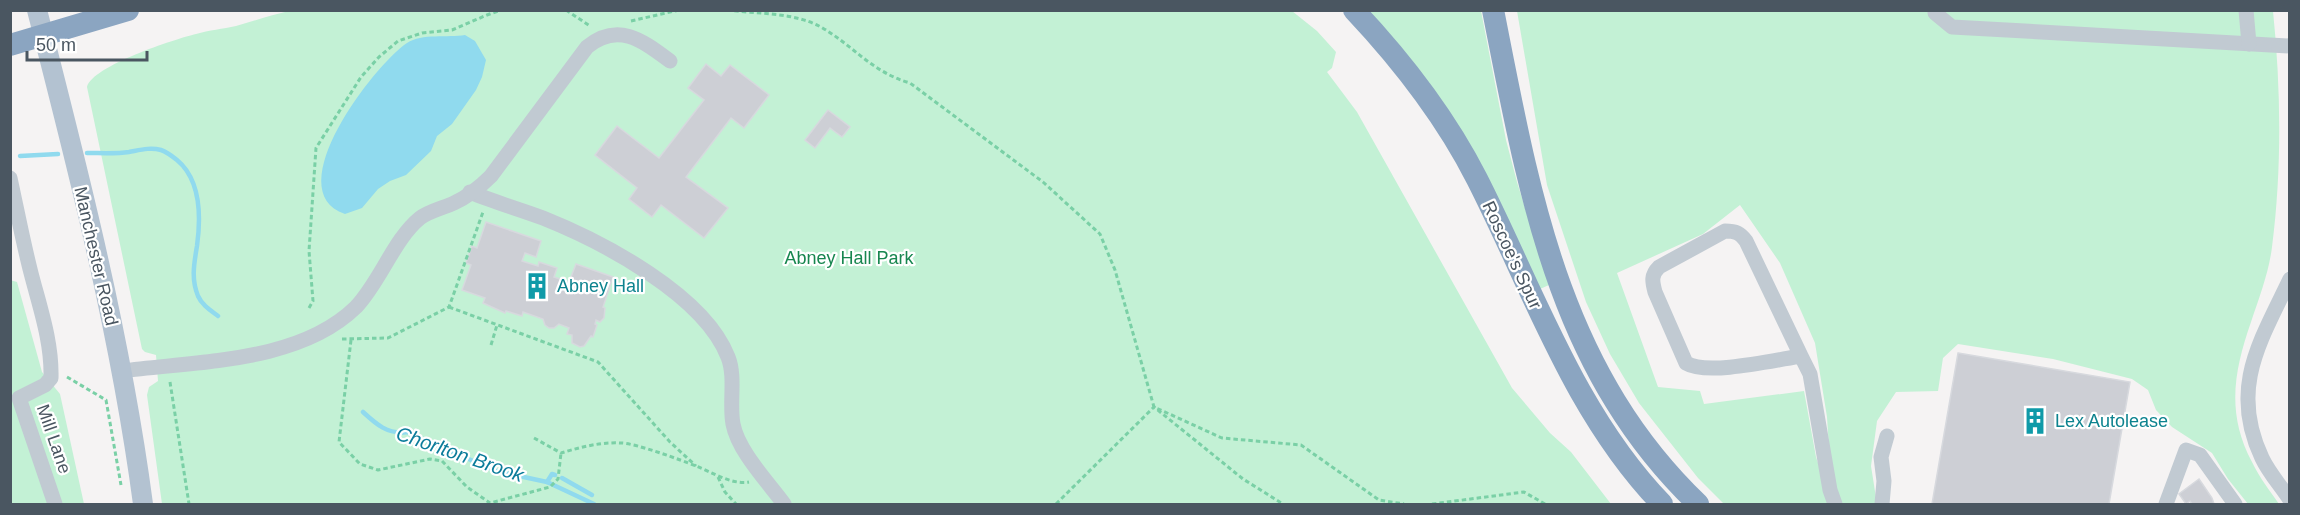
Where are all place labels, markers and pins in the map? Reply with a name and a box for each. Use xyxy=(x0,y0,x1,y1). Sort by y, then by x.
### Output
building icon: Abney Hall xyxy=(522,271,552,301)
place label: Abney Hall xyxy=(557,276,644,296)
building icon: Lex Autolease xyxy=(2020,406,2050,436)
place label: Lex Autolease xyxy=(2055,411,2168,431)

